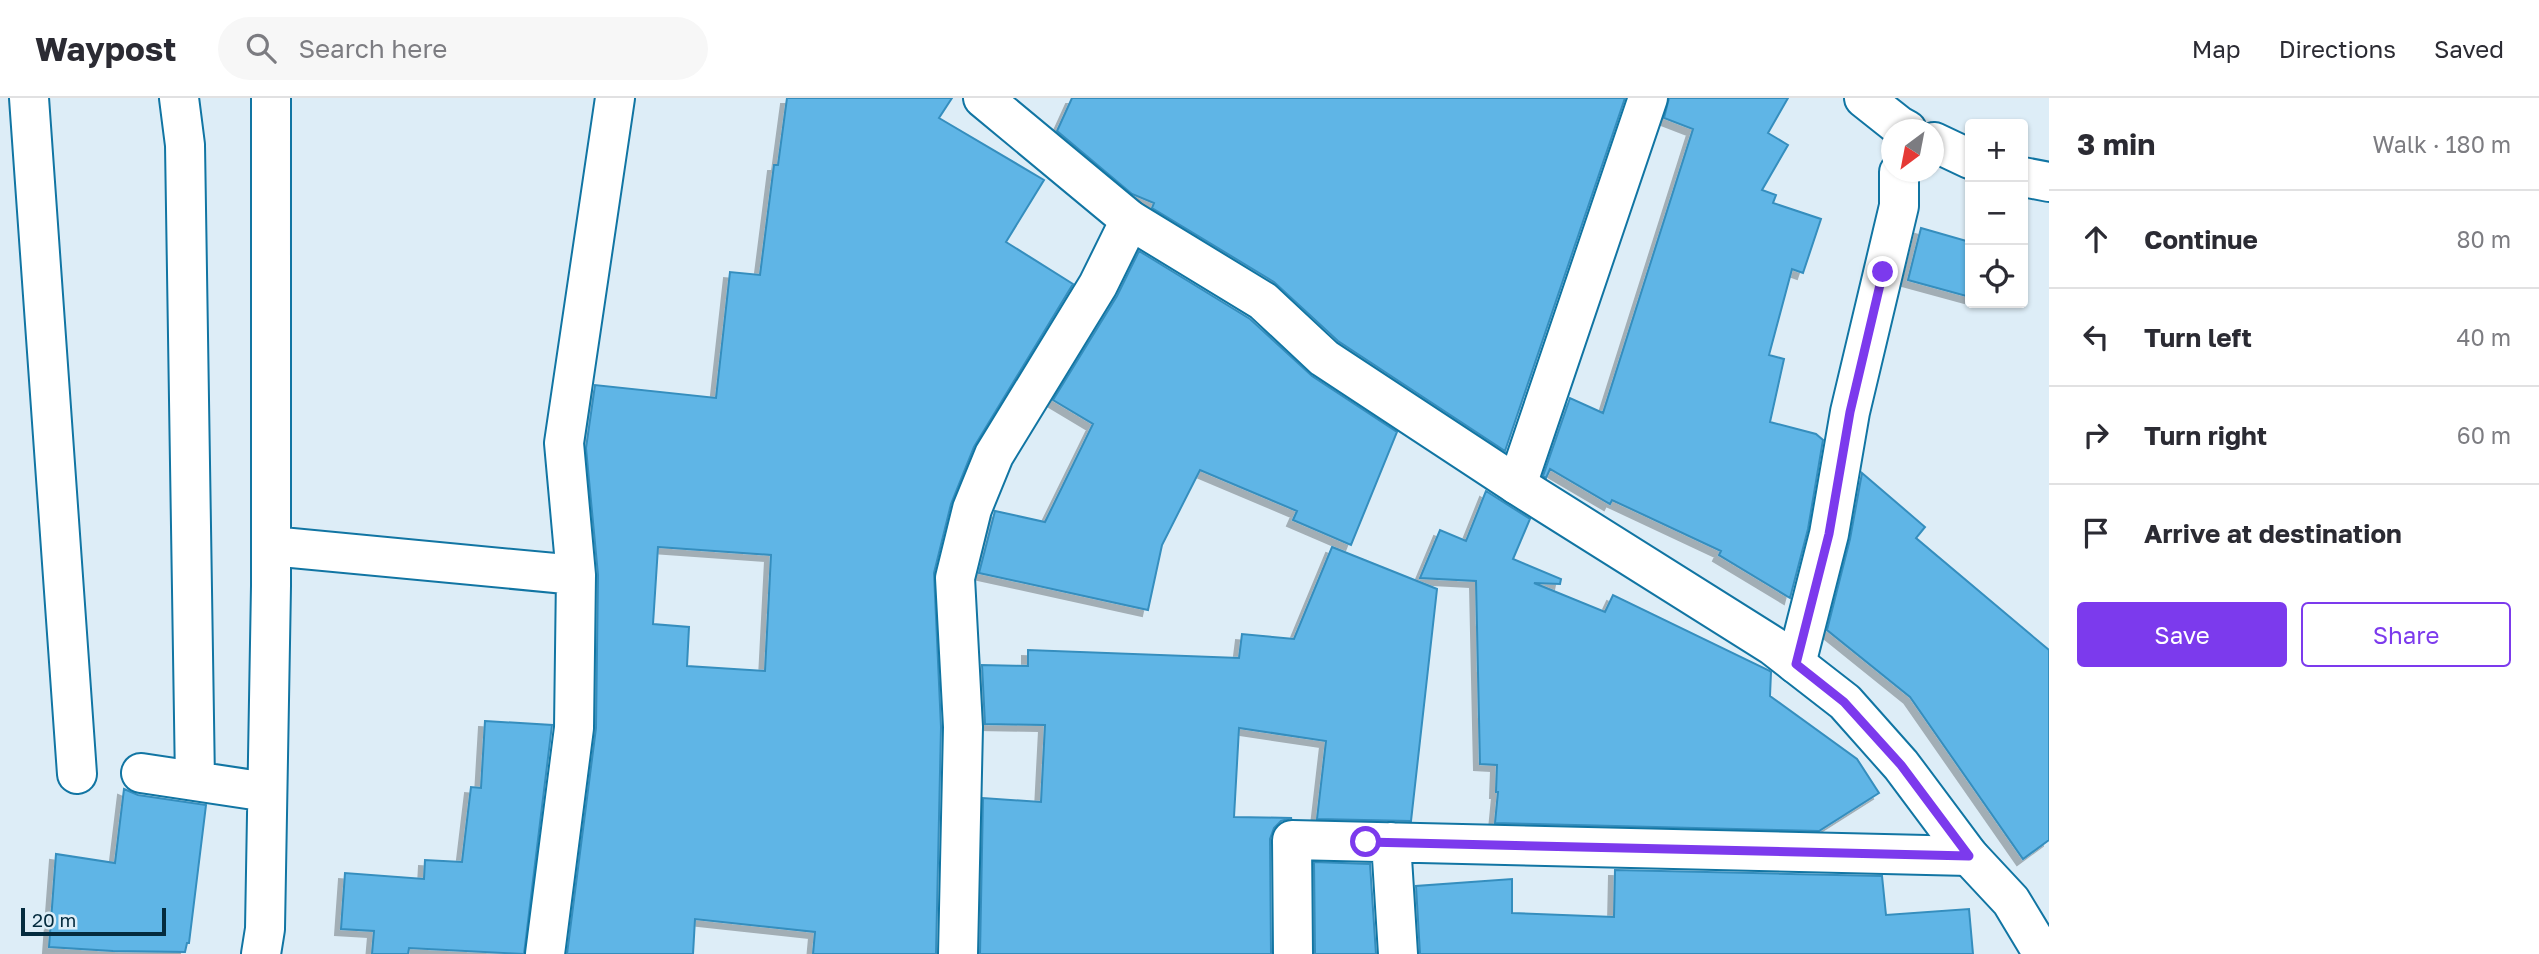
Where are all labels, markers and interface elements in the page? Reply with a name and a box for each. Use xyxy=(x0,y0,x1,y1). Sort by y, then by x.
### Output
search box xyxy=(218,17,708,80)
text: Waypost xyxy=(35,29,176,68)
icon: search xyxy=(242,29,280,67)
text: Search here xyxy=(298,33,447,64)
text: Map xyxy=(2192,34,2241,63)
text: Directions xyxy=(2279,34,2396,63)
text: Saved xyxy=(2434,34,2504,63)
north arrow xyxy=(1881,119,1944,182)
map controls xyxy=(1965,119,2028,308)
button: + xyxy=(1965,119,2028,182)
text: 3 min xyxy=(2077,126,2155,162)
text: Walk · 180 m xyxy=(2373,130,2511,158)
button: − xyxy=(1965,182,2028,245)
icon: ahead xyxy=(2077,220,2115,258)
text: Continue xyxy=(2144,224,2258,255)
text: 80 m xyxy=(2457,225,2511,253)
button: locate xyxy=(1965,245,2028,308)
route end xyxy=(1867,256,1898,287)
icon: left xyxy=(2077,318,2115,356)
text: Turn left xyxy=(2144,322,2252,353)
text: 40 m xyxy=(2457,323,2511,351)
icon: right xyxy=(2077,416,2115,454)
text: Turn right xyxy=(2144,420,2267,451)
text: 60 m xyxy=(2457,421,2511,449)
icon: arrive xyxy=(2077,514,2115,552)
text: Arrive at destination xyxy=(2144,518,2402,549)
button: Save xyxy=(2077,602,2287,667)
button: Share xyxy=(2301,602,2511,667)
route start xyxy=(1350,826,1381,857)
scale bar xyxy=(21,905,166,937)
text: 20 m xyxy=(32,908,76,931)

